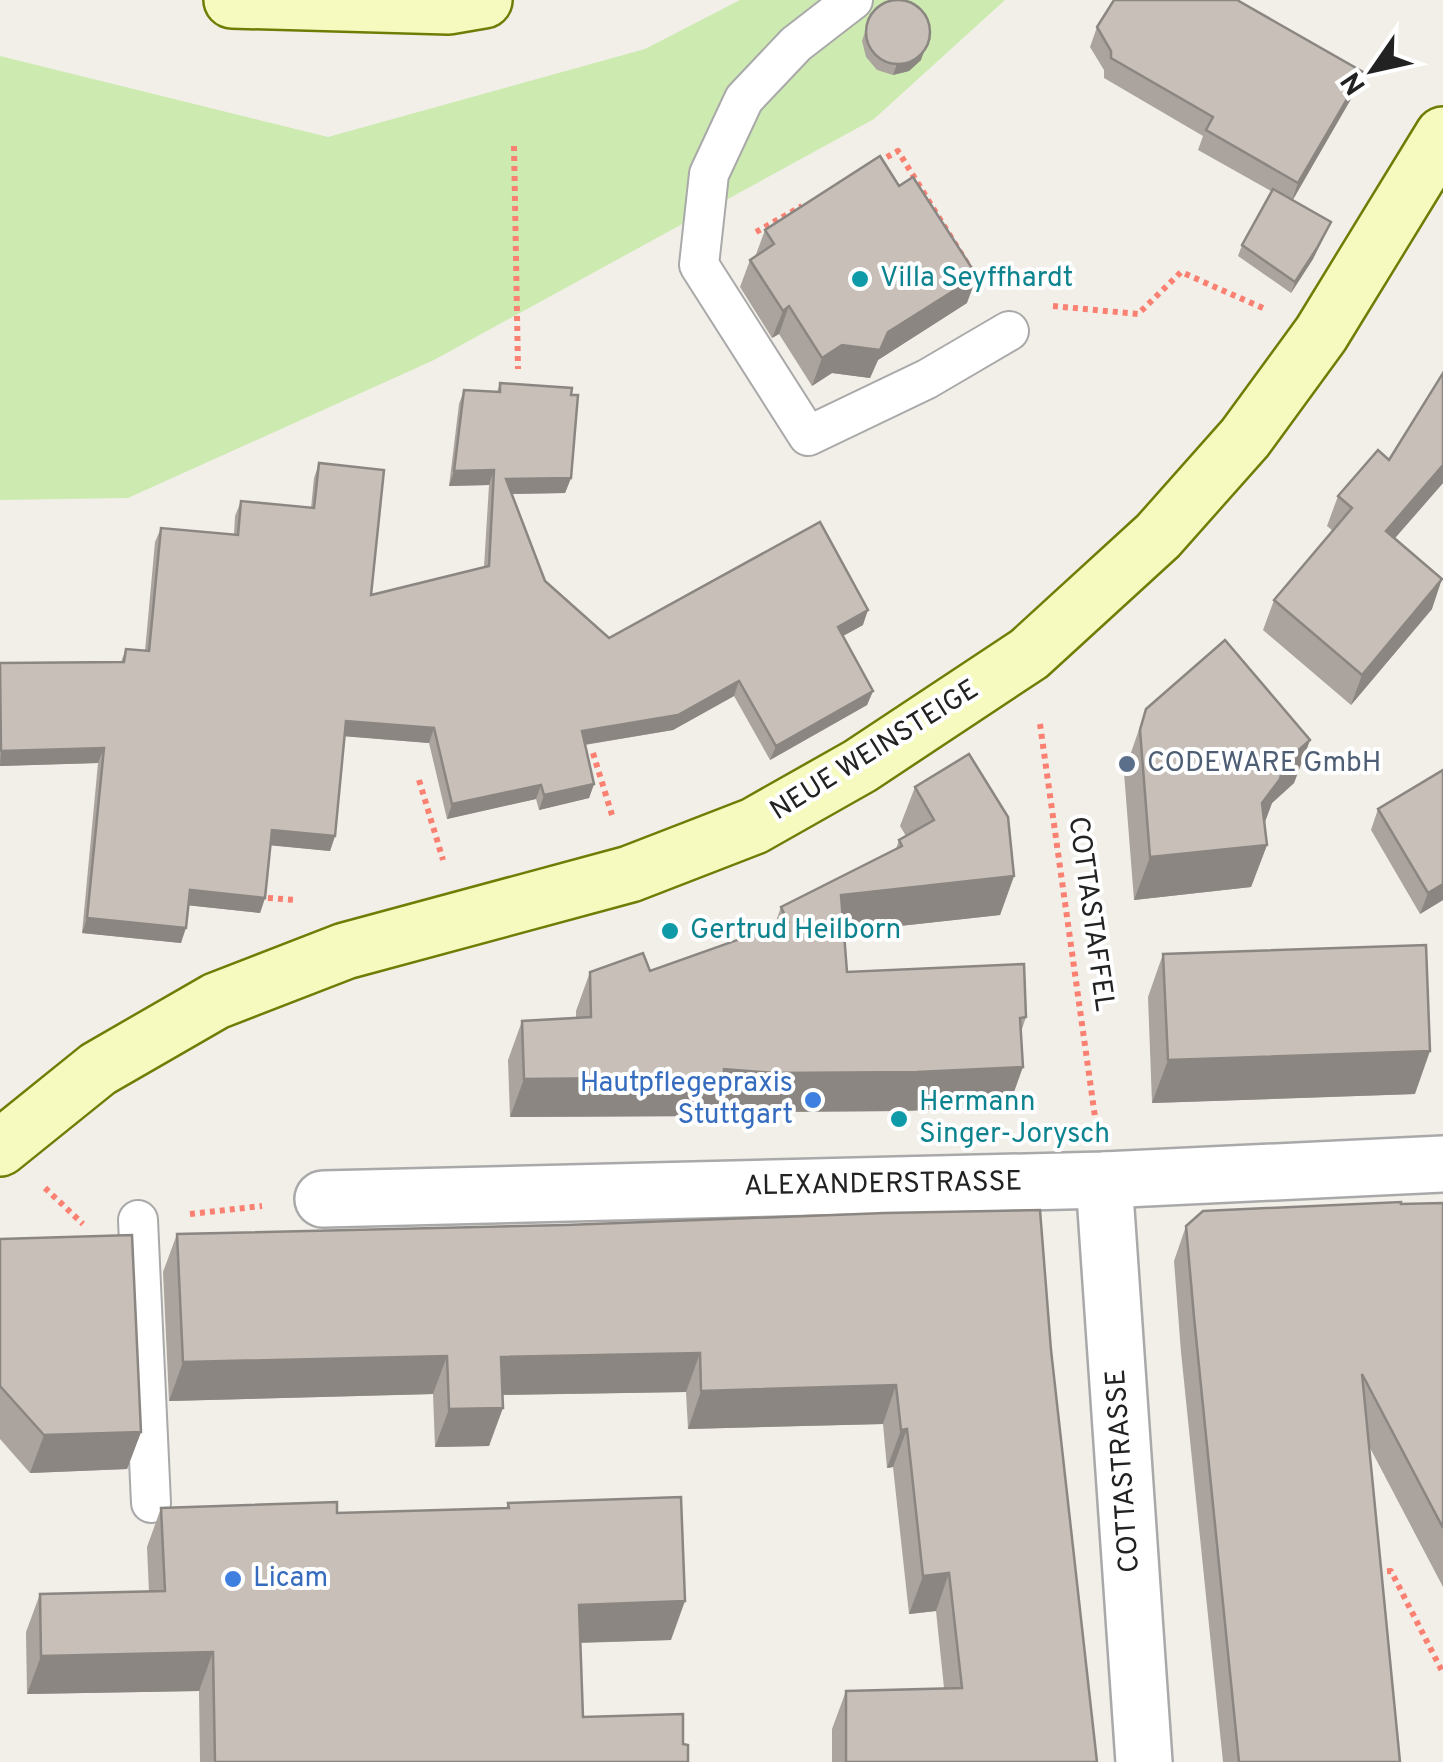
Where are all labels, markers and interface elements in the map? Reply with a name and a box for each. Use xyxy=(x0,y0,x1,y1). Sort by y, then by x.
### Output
north arrow xyxy=(1323,20,1423,120)
text: N xyxy=(1334,64,1375,101)
place label: Villa Seyffhardt xyxy=(880,261,1073,297)
marker: Villa Seyffhardt xyxy=(849,268,871,290)
street label: NEUE WEINSTEIGE xyxy=(764,672,986,830)
place label: CODEWARE GmbH xyxy=(1147,746,1381,782)
marker: CODEWARE GmbH xyxy=(1116,753,1138,775)
street label: COTTASTAFFEL xyxy=(1059,814,1121,1014)
place label: Gertrud Heilborn xyxy=(690,913,901,949)
marker: Gertrud Heilborn xyxy=(659,920,681,942)
place label: Hautpflegepraxis Stuttgart xyxy=(580,1066,793,1134)
place label: Hermann Singer-Jorysch xyxy=(919,1085,1110,1153)
marker: Hautpflegepraxis Stuttgart xyxy=(802,1089,824,1111)
marker: Hermann Singer-Jorysch xyxy=(888,1108,910,1130)
street label: ALEXANDERSTRASSE xyxy=(743,1165,1023,1205)
street label: COTTASTRASSE xyxy=(1099,1368,1149,1574)
place label: Licam xyxy=(253,1561,328,1597)
marker: Licam xyxy=(222,1568,244,1590)

